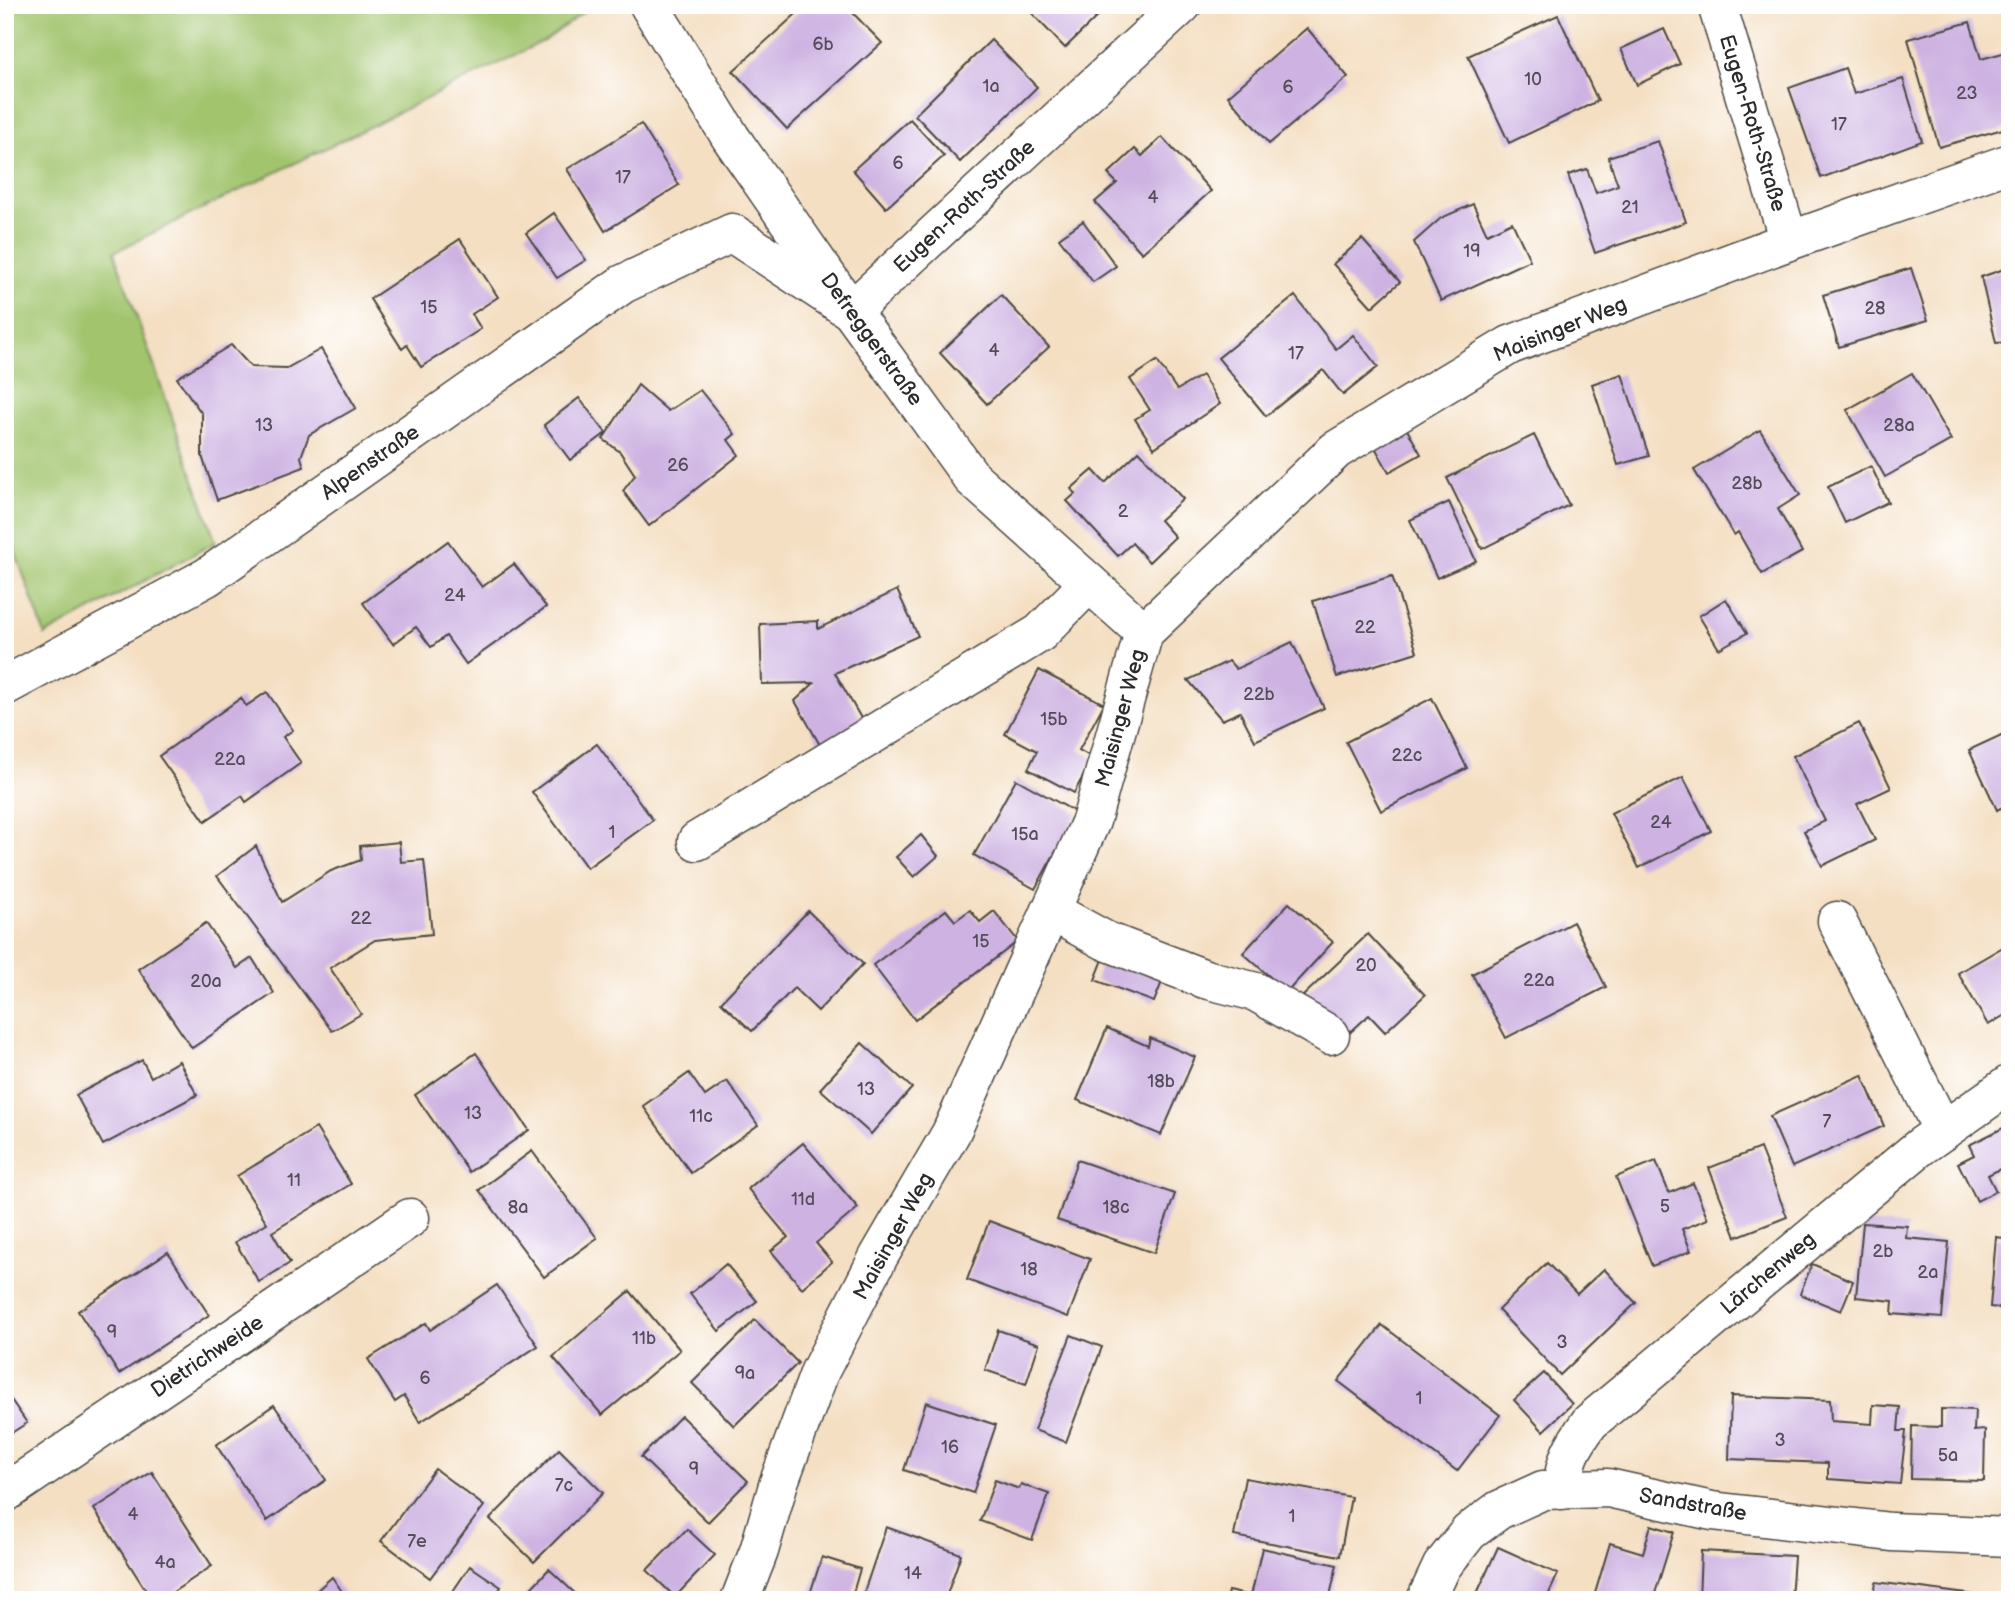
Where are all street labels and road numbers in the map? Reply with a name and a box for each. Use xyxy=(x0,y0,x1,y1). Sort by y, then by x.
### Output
street label: Eugen-Roth-Straße xyxy=(1714,32,1791,215)
street label: Eugen-Roth-Straße xyxy=(889,135,1040,278)
street label: Defreggerstraße xyxy=(815,268,928,411)
street label: Maisinger Weg xyxy=(1490,291,1631,368)
street label: Alpenstraße xyxy=(316,419,424,505)
street label: Maisinger Weg xyxy=(1090,646,1151,790)
street label: Maisinger Weg xyxy=(848,1168,939,1304)
street label: Lärchenweg xyxy=(1716,1227,1821,1320)
street label: Dietrichweide xyxy=(146,1310,268,1403)
street label: Sandstraße xyxy=(1637,1483,1749,1526)

